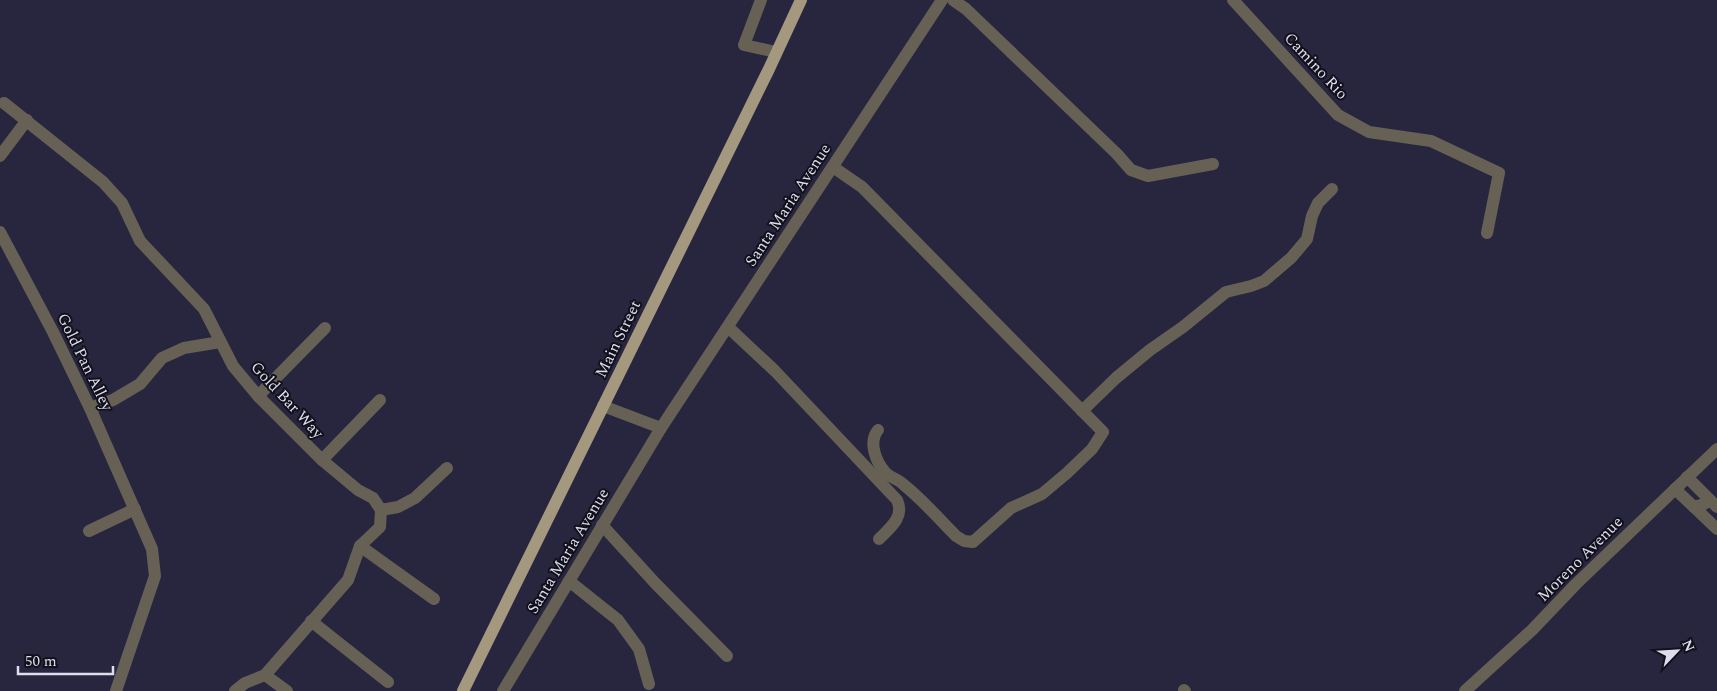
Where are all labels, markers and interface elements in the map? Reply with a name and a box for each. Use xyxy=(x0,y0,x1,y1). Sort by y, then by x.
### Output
street label: Camino Rio xyxy=(1278,27,1354,105)
street label: Santa Maria Avenue xyxy=(739,139,837,271)
street label: Main Street xyxy=(589,296,647,382)
street label: Gold Pan Alley xyxy=(51,309,120,416)
street label: Gold Bar Way xyxy=(245,356,330,445)
street label: Santa Maria Avenue xyxy=(521,484,615,618)
street label: Moreno Avenue xyxy=(1532,511,1628,607)
north arrow xyxy=(1652,626,1702,676)
text: N xyxy=(1676,636,1700,655)
scale bar xyxy=(18,644,112,676)
text: 50 m xyxy=(25,650,57,673)

